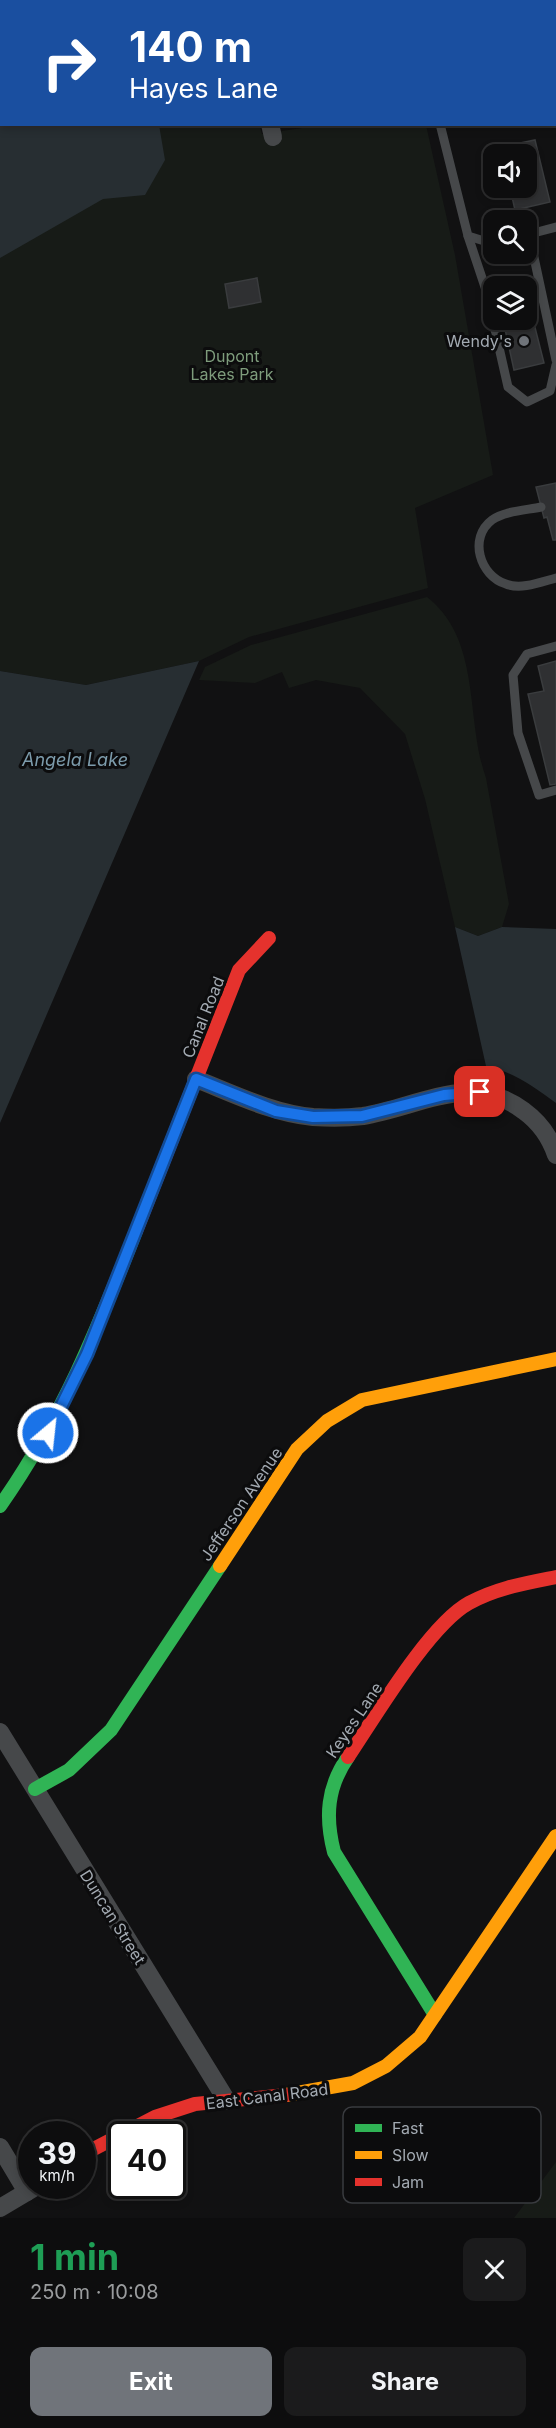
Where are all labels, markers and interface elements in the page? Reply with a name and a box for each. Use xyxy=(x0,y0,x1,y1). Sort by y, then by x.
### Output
text: 140 m xyxy=(129,21,252,72)
icon: right xyxy=(30,24,108,102)
text: Hayes Lane xyxy=(129,72,278,105)
map controls xyxy=(483,144,537,330)
button: sound xyxy=(483,144,537,198)
button: search xyxy=(483,210,537,264)
button: layers xyxy=(483,276,537,330)
place label: Wendy's xyxy=(446,331,512,351)
marker: Wendy's xyxy=(517,334,531,348)
park label: Dupont Lakes Park xyxy=(191,346,274,384)
water label: Angela Lake xyxy=(21,749,128,770)
street label: Canal Road xyxy=(178,973,228,1061)
pin xyxy=(454,1066,505,1117)
icon: arrive xyxy=(463,1075,496,1108)
position arrow xyxy=(16,1401,80,1465)
street label: Jefferson Avenue xyxy=(196,1443,286,1565)
street label: Keyes Lane xyxy=(321,1678,387,1762)
street label: Duncan Street xyxy=(76,1866,150,1968)
street label: East Canal Road xyxy=(205,2079,329,2113)
legend xyxy=(343,2107,541,2203)
text: Fast xyxy=(392,2118,424,2138)
speed limit sign: 40 xyxy=(108,2121,186,2199)
text: 39 xyxy=(38,2135,76,2171)
text: Slow xyxy=(392,2145,429,2165)
text: km/h xyxy=(39,2166,75,2185)
text: Jam xyxy=(392,2172,424,2192)
text: 1 min xyxy=(30,2235,119,2279)
button: close xyxy=(463,2238,526,2301)
text: 250 m · 10:08 xyxy=(30,2280,159,2304)
button: Exit xyxy=(30,2347,272,2416)
button: Share xyxy=(284,2347,526,2416)

